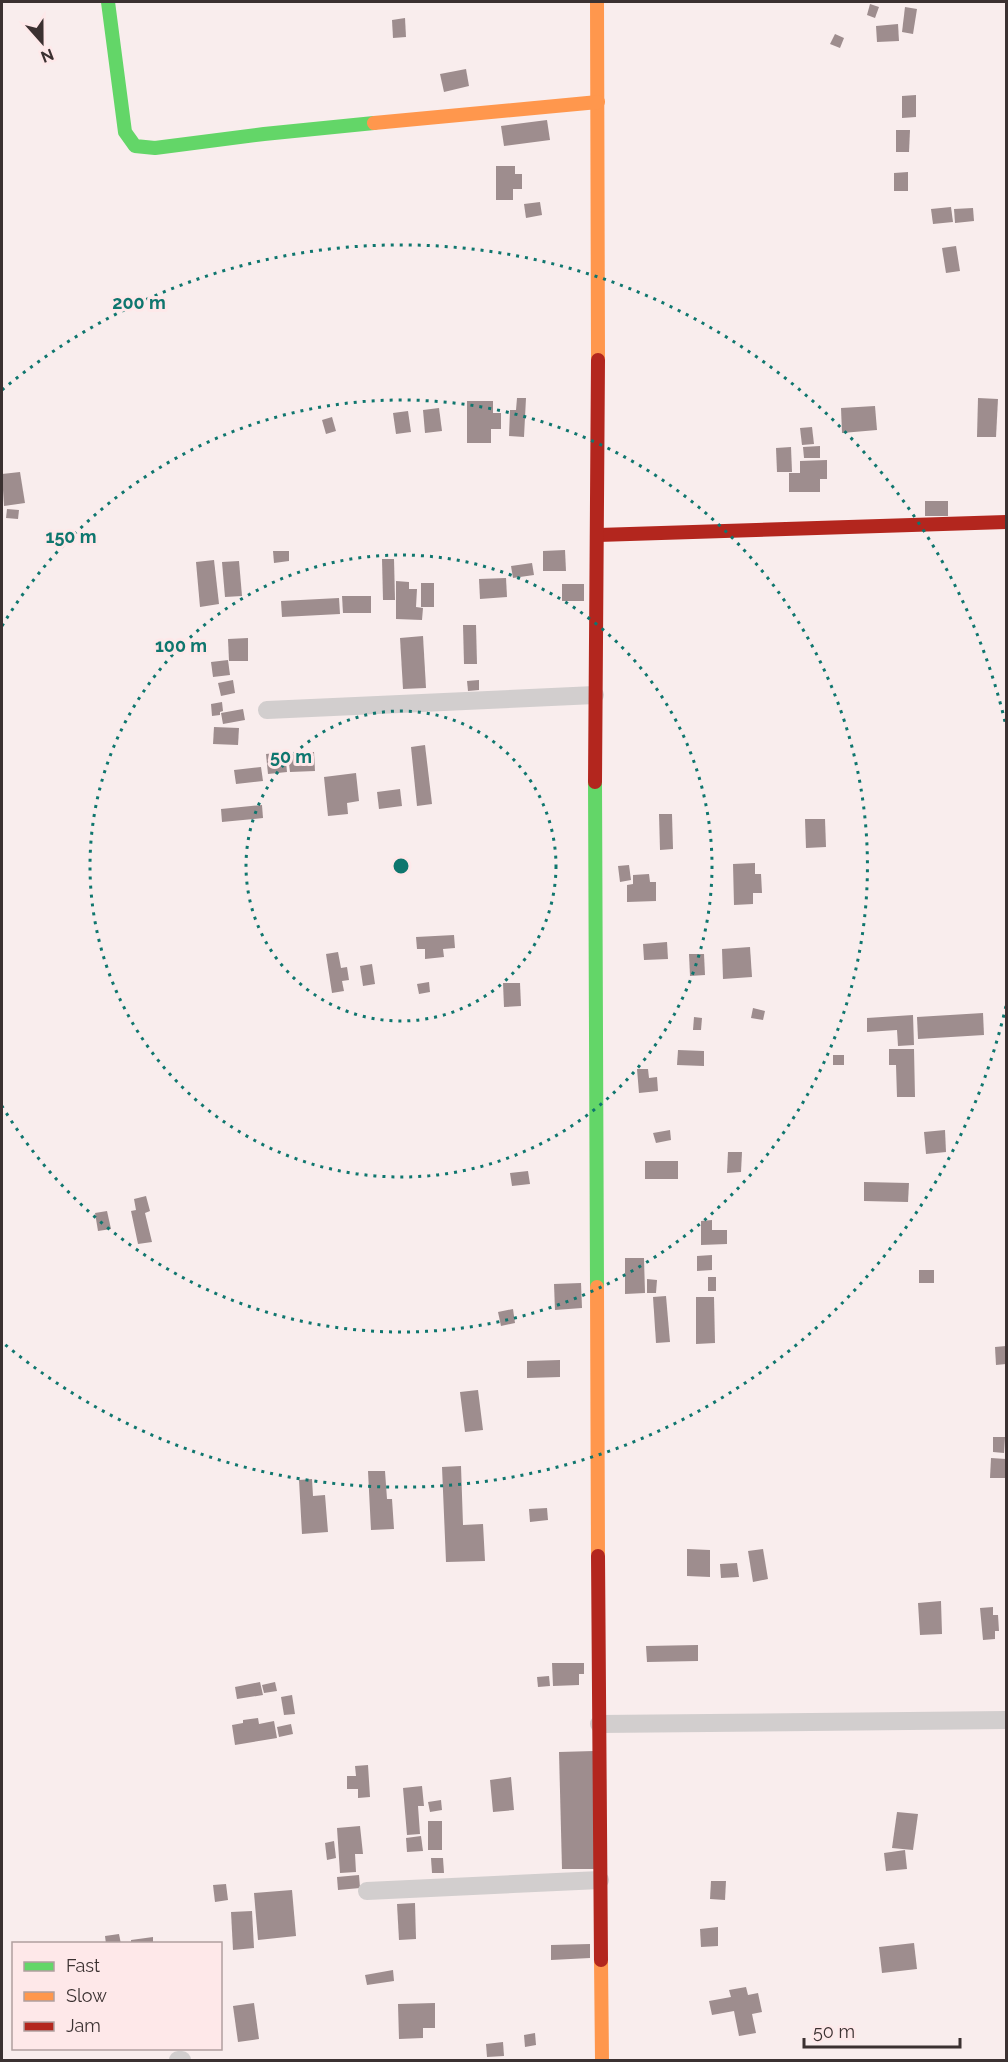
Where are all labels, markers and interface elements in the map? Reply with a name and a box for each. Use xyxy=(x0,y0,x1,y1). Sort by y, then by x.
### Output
north arrow xyxy=(12,12,72,72)
text: N xyxy=(38,44,56,67)
text: 200 m xyxy=(112,292,166,313)
text: 150 m xyxy=(46,526,97,547)
text: 100 m xyxy=(155,635,207,656)
text: 50 m xyxy=(270,746,312,767)
centre of rings xyxy=(391,856,411,876)
legend xyxy=(12,1942,222,2050)
text: Fast xyxy=(66,1955,100,1976)
text: Slow xyxy=(66,1985,107,2006)
scale bar xyxy=(804,2011,960,2049)
text: Jam xyxy=(66,2015,101,2036)
text: 50 m xyxy=(813,2021,855,2042)

